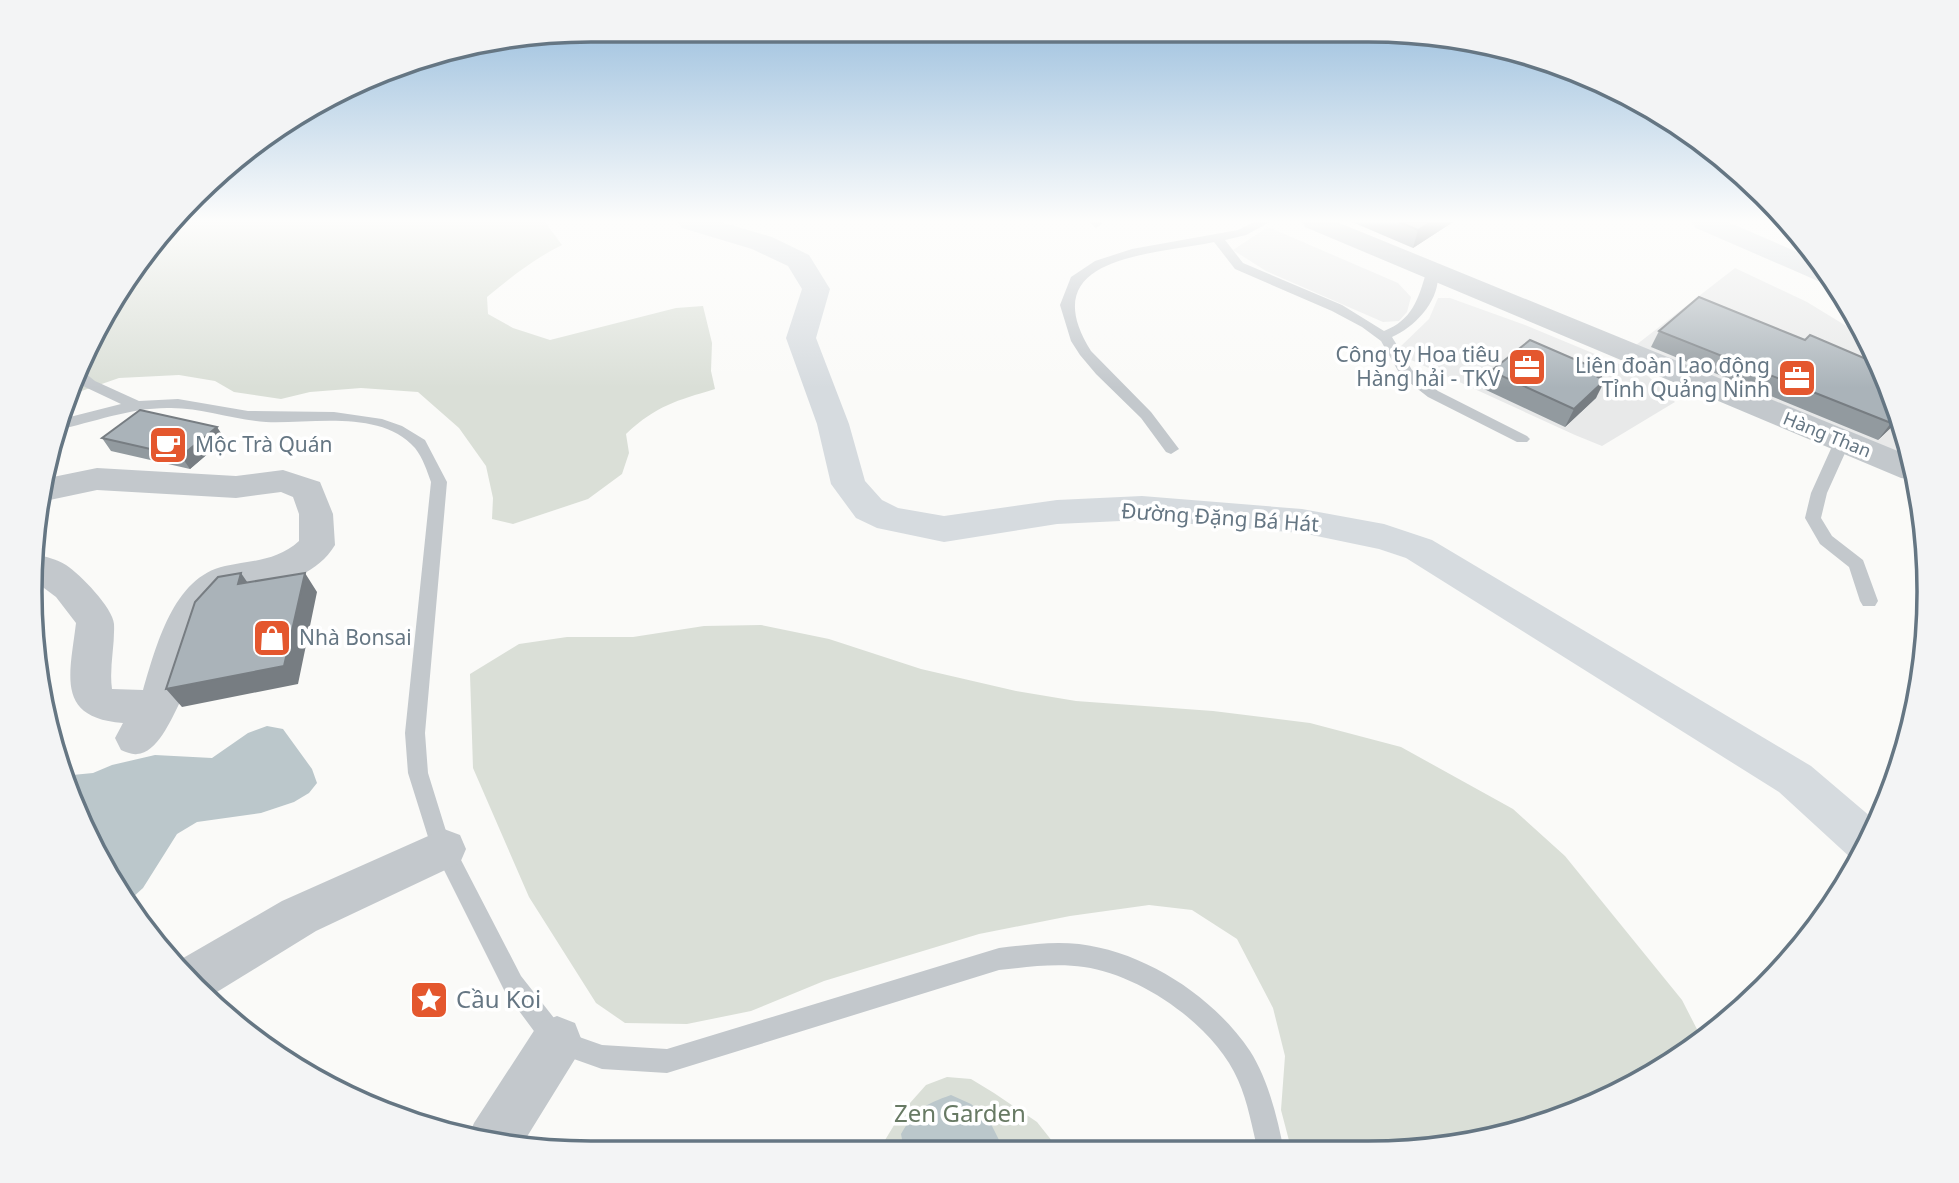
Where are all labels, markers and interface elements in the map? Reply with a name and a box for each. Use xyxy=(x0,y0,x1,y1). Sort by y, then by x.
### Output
place label: Công ty Hoa tiêu Hàng hải - TKV xyxy=(1336,340,1500,392)
office icon: Công ty Hoa tiêu Hàng hải - TKV xyxy=(1506,346,1548,388)
place label: Liên đoàn Lao động Tỉnh Quảng Ninh xyxy=(1575,351,1770,403)
office icon: Liên đoàn Lao động Tỉnh Quảng Ninh xyxy=(1776,357,1818,399)
street label: Hàng Than xyxy=(1780,406,1875,463)
cafe icon: Mộc Trà Quán xyxy=(147,424,189,466)
place label: Mộc Trà Quán xyxy=(195,430,333,458)
street label: Đường Đặng Bá Hát xyxy=(1120,496,1320,538)
shop icon: Nhà Bonsai xyxy=(251,617,293,659)
place label: Nhà Bonsai xyxy=(299,623,412,651)
place icon: Cầu Koi xyxy=(408,979,450,1021)
place label: Cầu Koi xyxy=(456,982,541,1015)
park label: Zen Garden xyxy=(894,1096,1026,1129)

